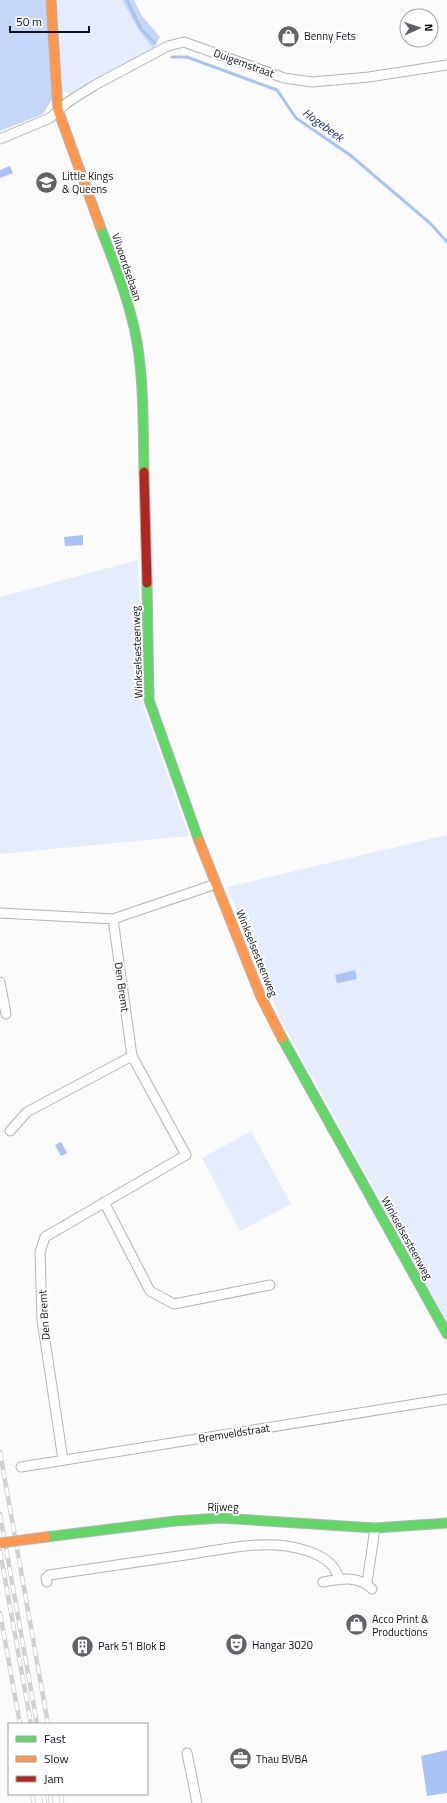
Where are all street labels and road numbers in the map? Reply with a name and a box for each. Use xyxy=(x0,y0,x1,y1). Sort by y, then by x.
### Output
street label: Duigemstraat xyxy=(211,45,277,81)
street label: Vilvoordsebaan xyxy=(108,231,146,303)
street label: Winkselsesteenweg xyxy=(127,605,147,699)
street label: Winkselsesteenweg xyxy=(232,907,282,999)
street label: Den Bremt xyxy=(111,961,133,1013)
street label: Winkselsesteenweg xyxy=(378,1194,437,1283)
street label: Den Bremt xyxy=(34,1289,54,1341)
street label: Bremveldstraat xyxy=(197,1419,271,1447)
street label: Rijweg xyxy=(207,1499,239,1515)

